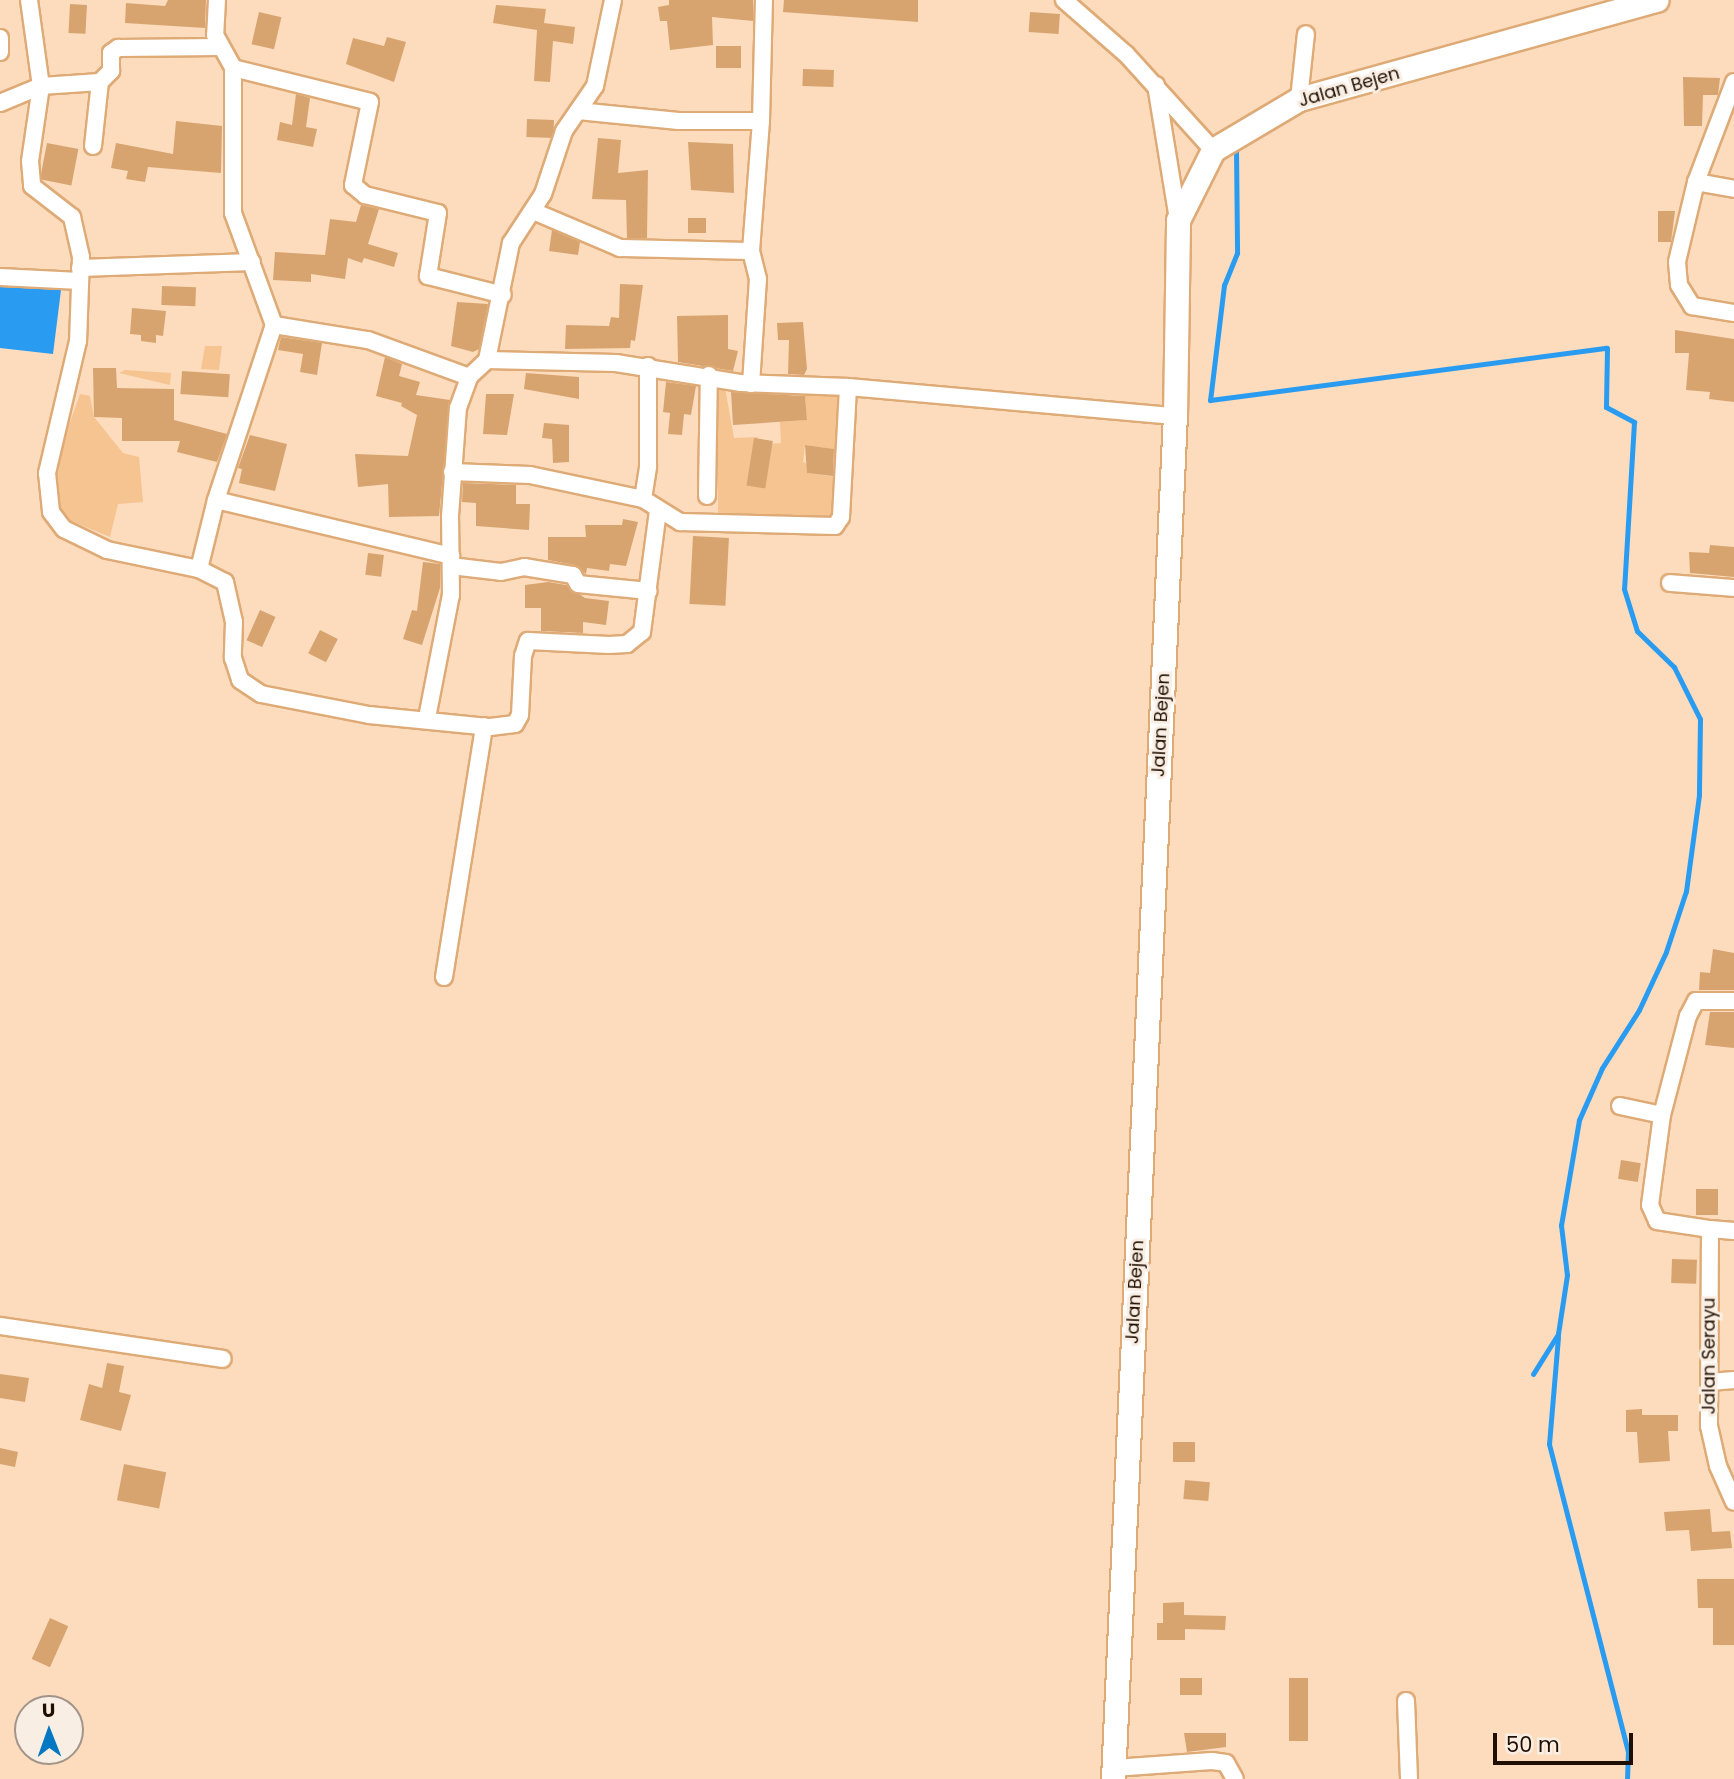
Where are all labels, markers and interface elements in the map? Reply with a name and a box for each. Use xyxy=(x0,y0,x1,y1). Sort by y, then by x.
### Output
street label: Jalan Bejen xyxy=(1296,62,1402,112)
street label: Jalan Bejen xyxy=(1147,673,1175,777)
street label: Jalan Bejen xyxy=(1121,1240,1149,1344)
street label: Jalan Serayu xyxy=(1698,1298,1720,1414)
north arrow xyxy=(14,1695,84,1765)
text: U xyxy=(42,1697,56,1724)
scale bar xyxy=(1496,1720,1636,1764)
text: 50 m xyxy=(1506,1730,1560,1759)

